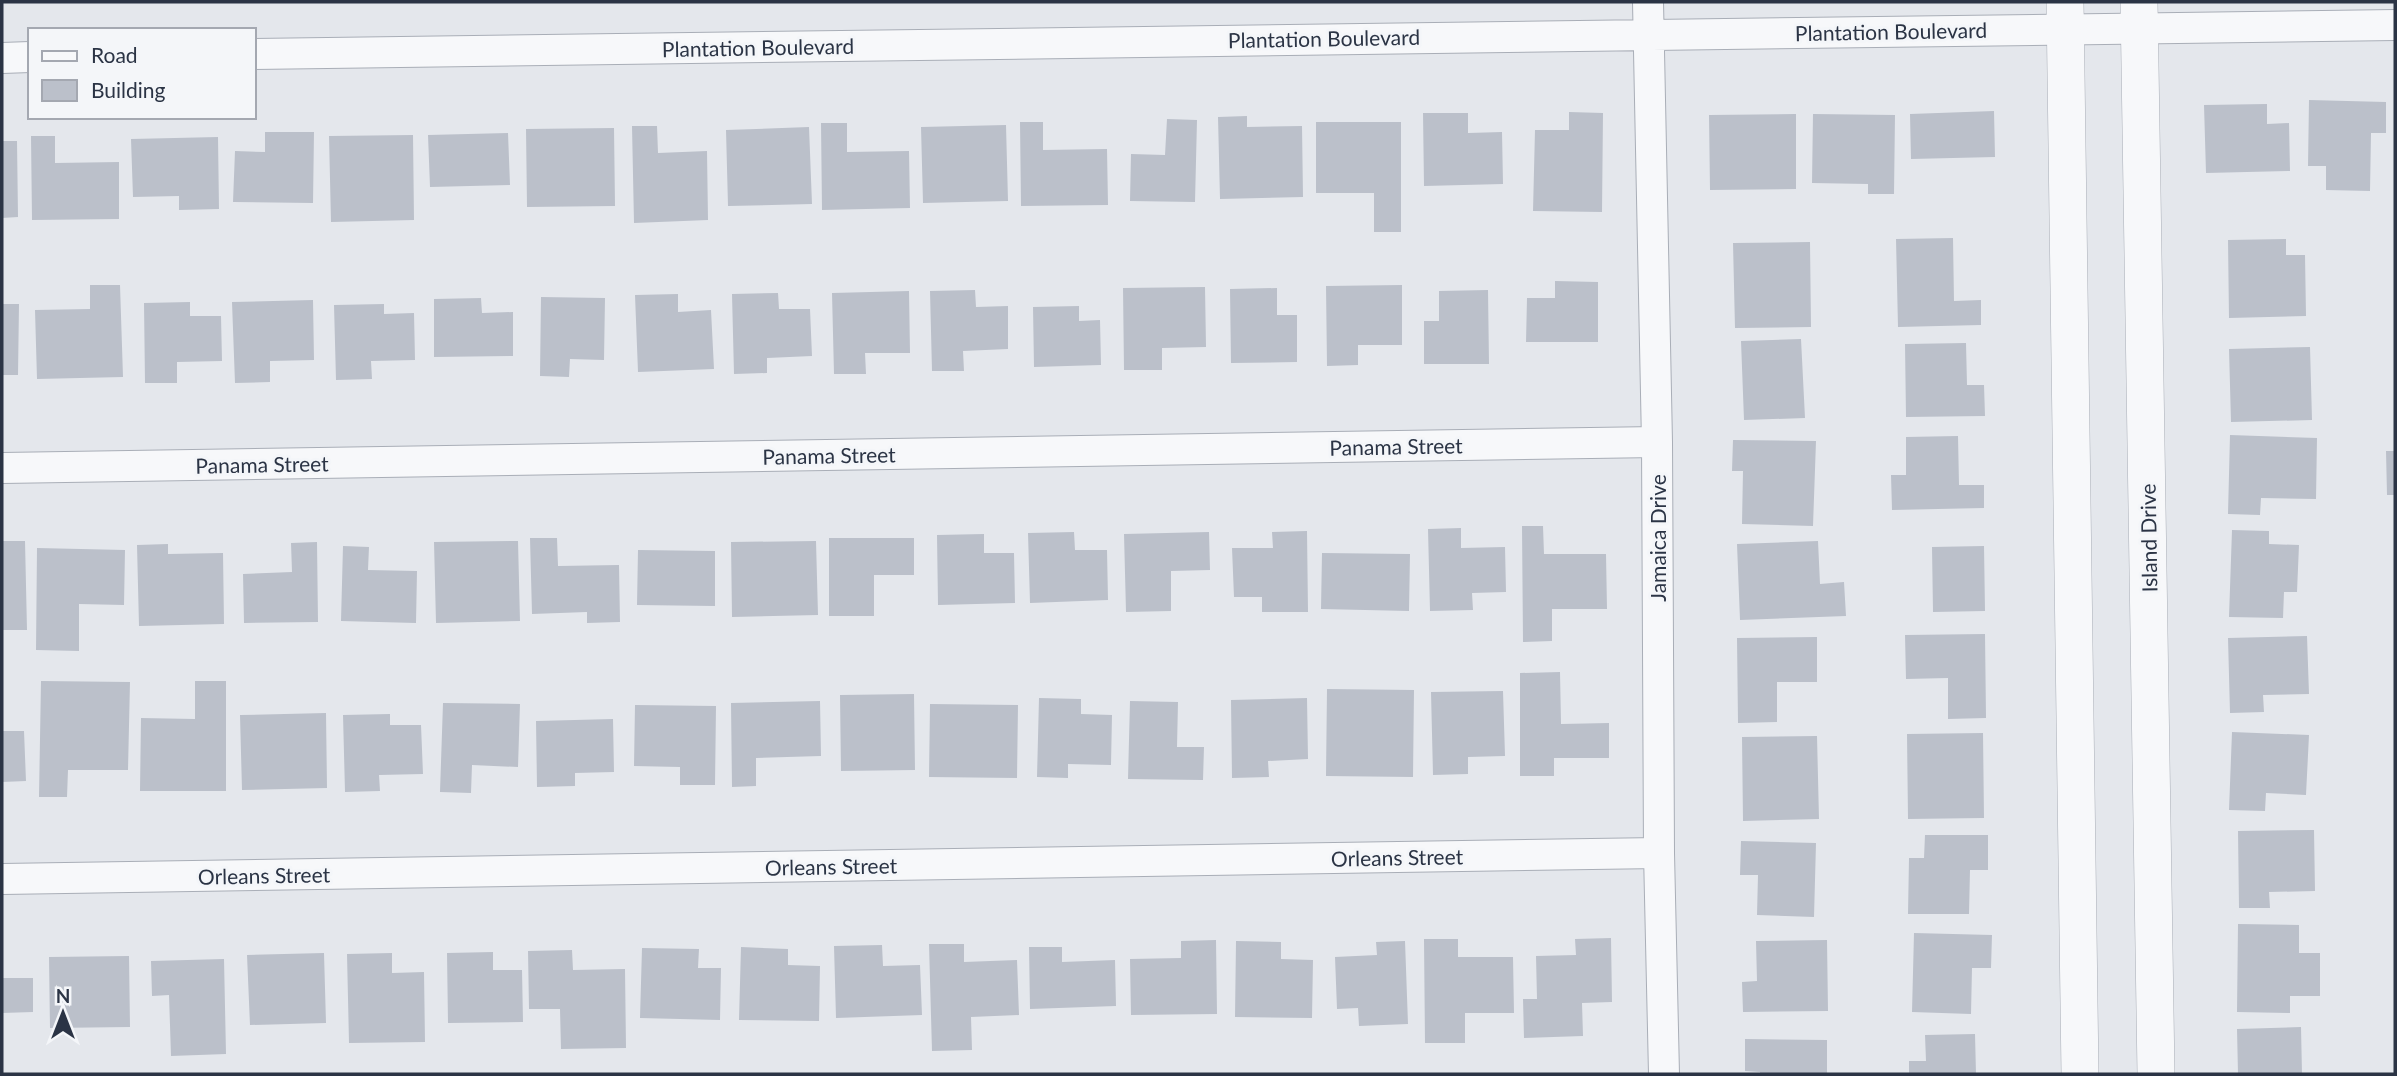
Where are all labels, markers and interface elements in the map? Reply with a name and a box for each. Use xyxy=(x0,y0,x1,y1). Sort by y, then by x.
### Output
street label: Plantation Boulevard xyxy=(1795,17,1987,45)
street label: Plantation Boulevard xyxy=(1228,24,1420,52)
legend xyxy=(28,28,256,119)
street label: Plantation Boulevard xyxy=(662,33,854,61)
text: Road xyxy=(91,42,138,67)
text: Building xyxy=(91,77,166,102)
street label: Panama Street xyxy=(1329,432,1463,460)
street label: Panama Street xyxy=(762,441,896,469)
street label: Panama Street xyxy=(195,450,329,478)
street label: Jamaica Drive xyxy=(1645,474,1670,602)
street label: Island Drive xyxy=(2135,483,2161,593)
street label: Orleans Street xyxy=(1331,843,1464,871)
street label: Orleans Street xyxy=(765,852,898,880)
street label: Orleans Street xyxy=(198,861,331,889)
north arrow xyxy=(28,978,98,1048)
text: N xyxy=(56,984,70,1007)

